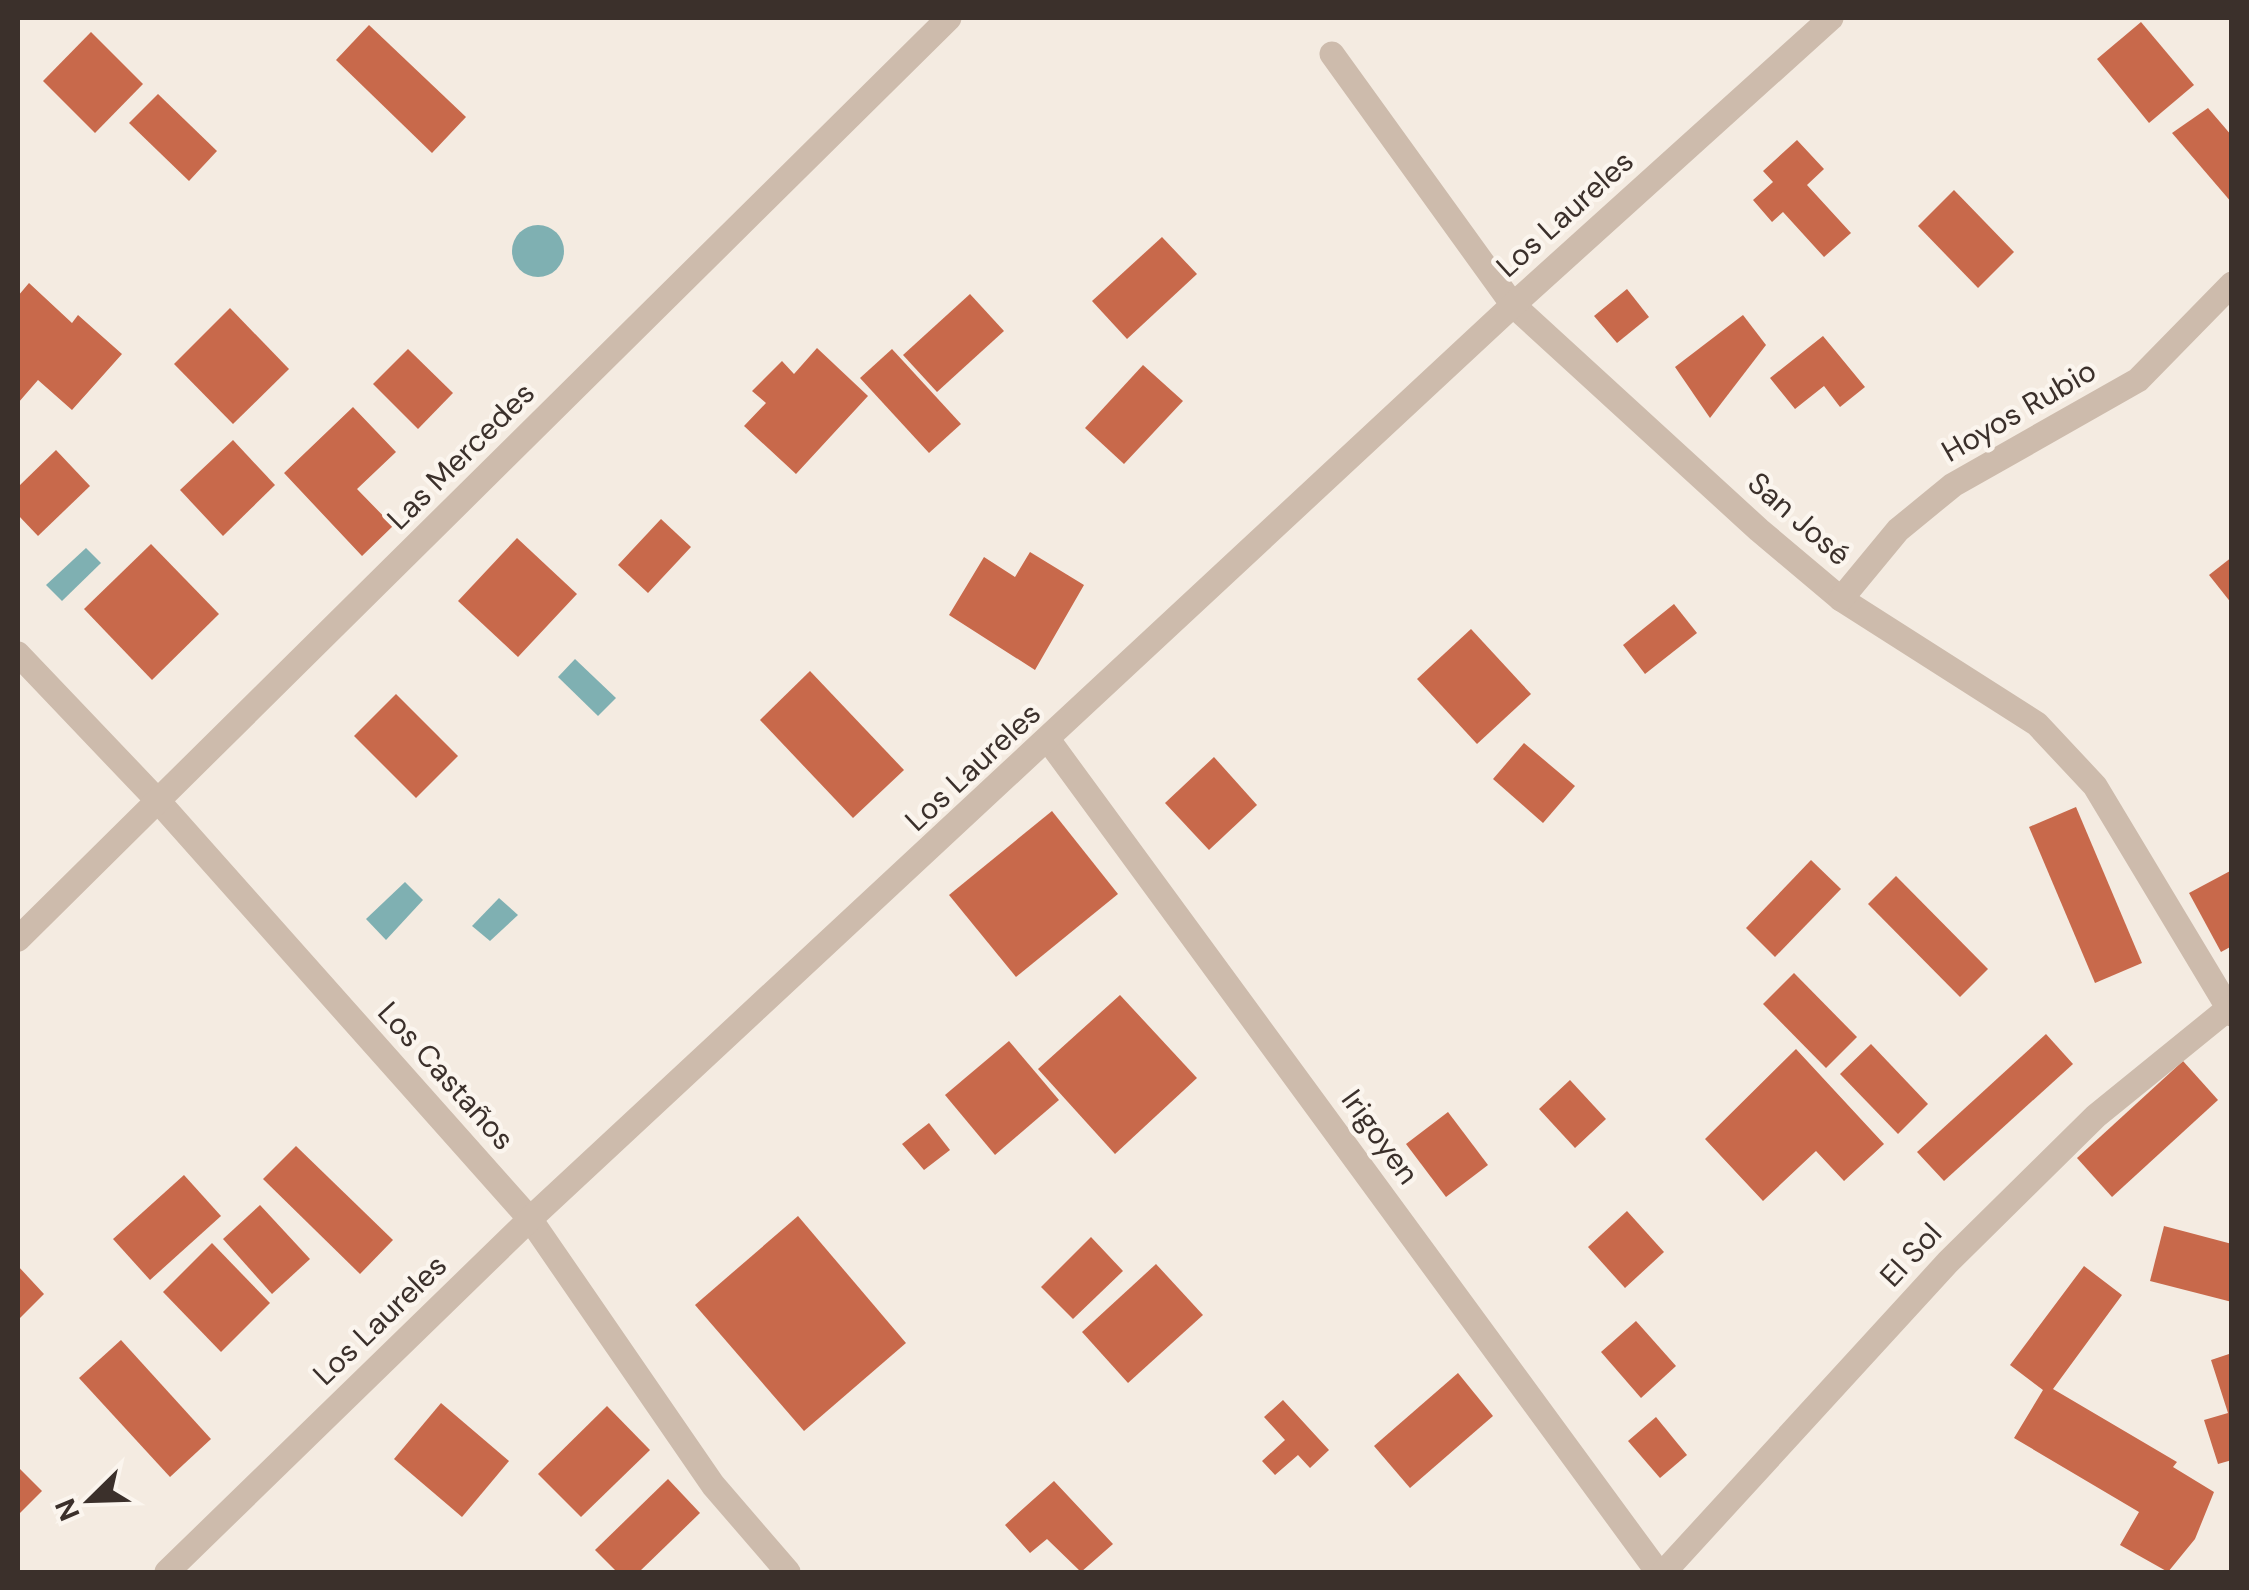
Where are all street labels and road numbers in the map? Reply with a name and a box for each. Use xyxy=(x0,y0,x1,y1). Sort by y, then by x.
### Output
street label: Los Laureles xyxy=(1488,142,1642,286)
street label: Hoyos Rubio xyxy=(1935,351,2103,470)
street label: Las Mercedes xyxy=(379,374,543,538)
street label: San José xyxy=(1740,463,1859,574)
street label: Los Laureles xyxy=(897,694,1049,839)
street label: Los Castaños xyxy=(370,993,523,1158)
street label: Irigoyen xyxy=(1333,1082,1428,1192)
street label: El Sol xyxy=(1871,1214,1950,1295)
street label: Los Laureles xyxy=(304,1246,455,1393)

